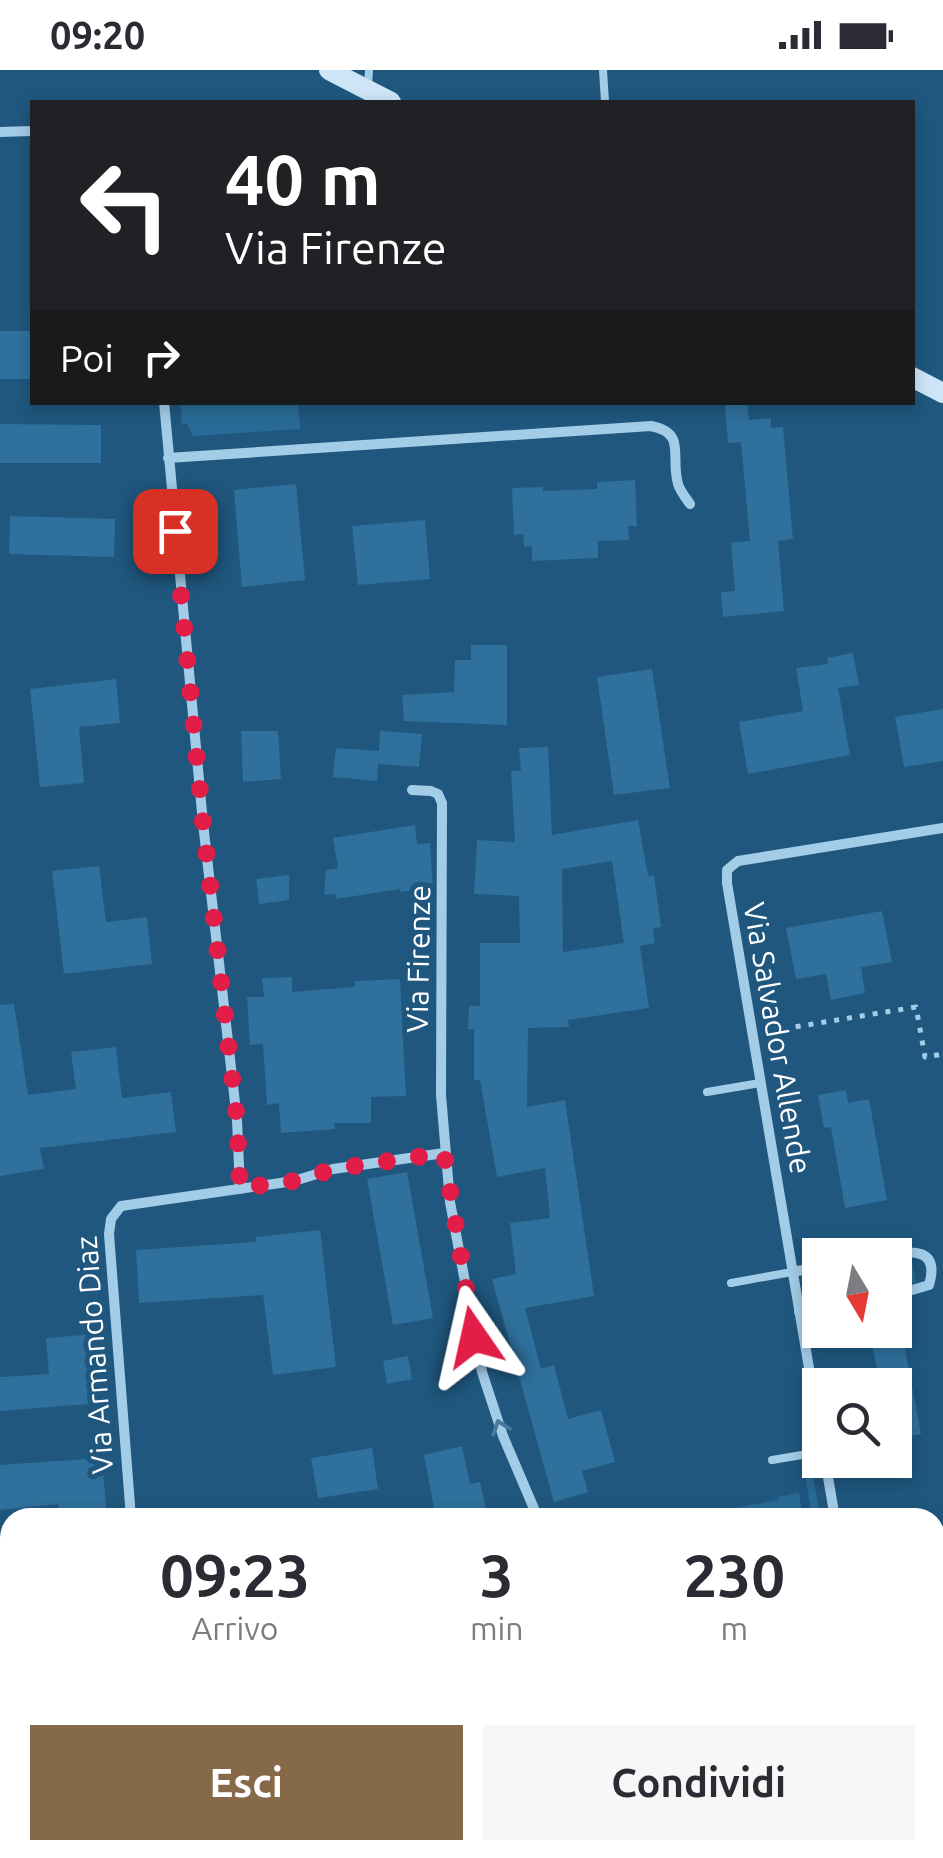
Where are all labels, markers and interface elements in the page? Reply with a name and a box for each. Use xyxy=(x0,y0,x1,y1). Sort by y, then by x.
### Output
text: 09:20 xyxy=(50,14,145,56)
icon: left xyxy=(60,140,190,270)
text: 40 m xyxy=(225,140,381,218)
text: Via Firenze xyxy=(225,222,447,273)
icon: right xyxy=(134,330,189,385)
text: Poi xyxy=(60,337,114,379)
pin xyxy=(133,489,218,574)
icon: arrive xyxy=(148,504,203,559)
street label: Via Firenze xyxy=(400,885,436,1033)
street label: Via Salvador Allende xyxy=(737,900,819,1176)
street label: Via Armando Diaz xyxy=(69,1235,119,1475)
north arrow xyxy=(802,1238,912,1348)
map controls xyxy=(802,1238,912,1478)
position arrow xyxy=(422,1285,526,1389)
button: search xyxy=(802,1368,912,1478)
one-way arrow xyxy=(492,1420,512,1437)
text: 09:23 xyxy=(160,1541,310,1608)
text: 3 xyxy=(480,1541,514,1608)
text: 230 xyxy=(684,1541,785,1608)
text: Arrivo xyxy=(191,1610,278,1646)
text: min xyxy=(470,1610,524,1646)
text: m xyxy=(720,1610,748,1646)
button: Esci xyxy=(30,1725,463,1840)
button: Condividi xyxy=(483,1725,915,1840)

